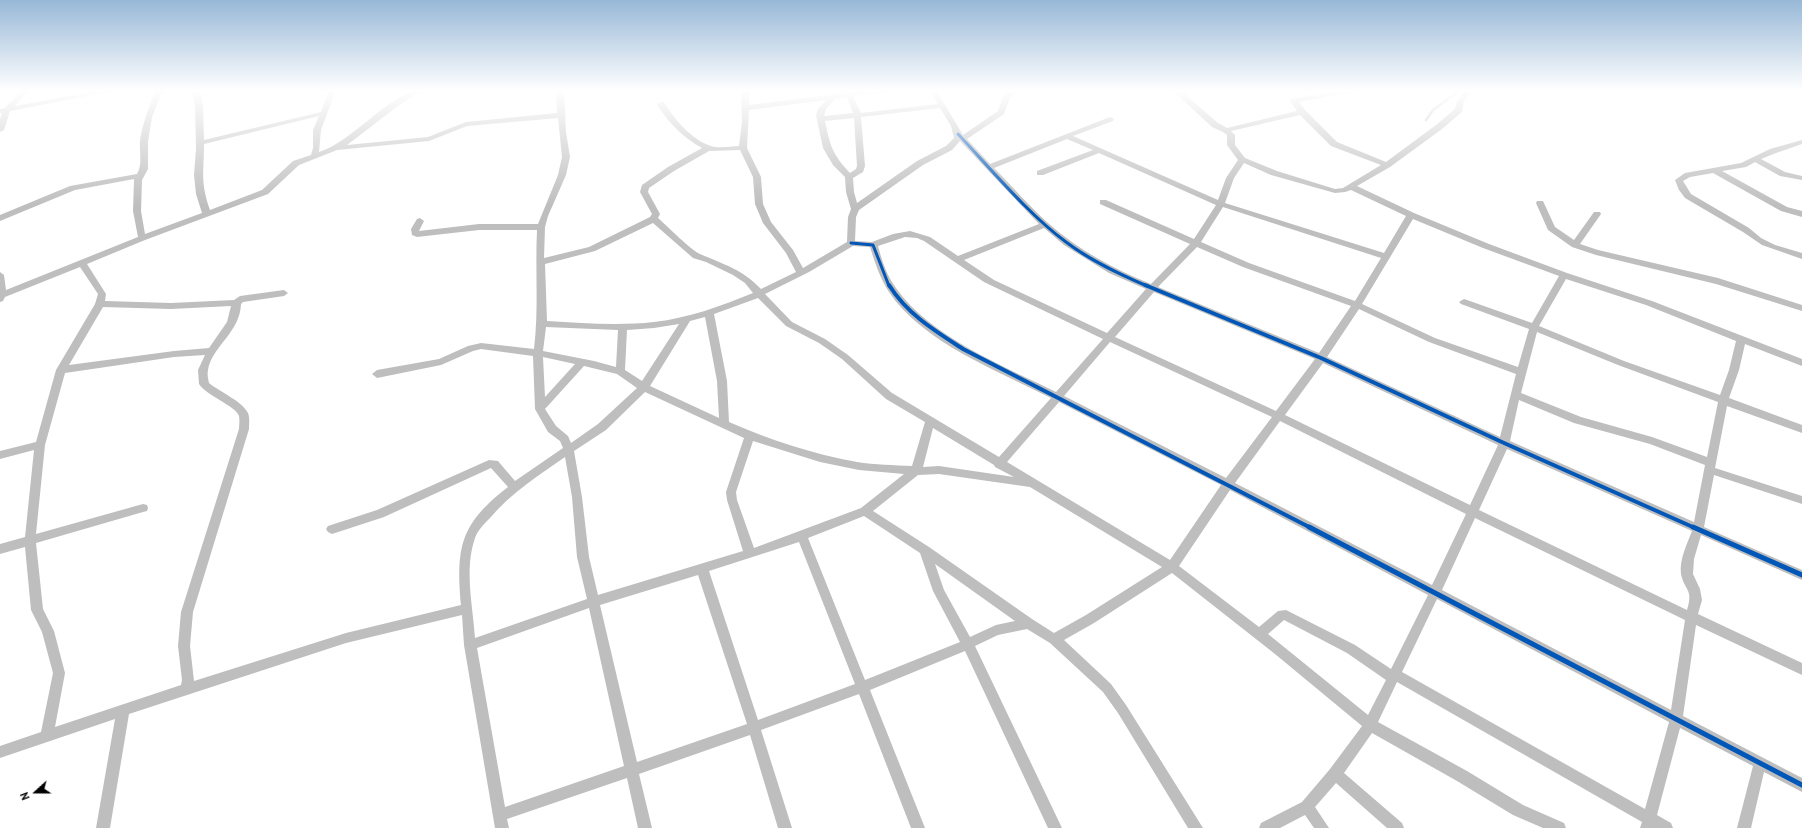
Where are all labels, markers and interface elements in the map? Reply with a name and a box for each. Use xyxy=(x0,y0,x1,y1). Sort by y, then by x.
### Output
north arrow xyxy=(16,772,56,812)
text: N xyxy=(17,790,33,802)

